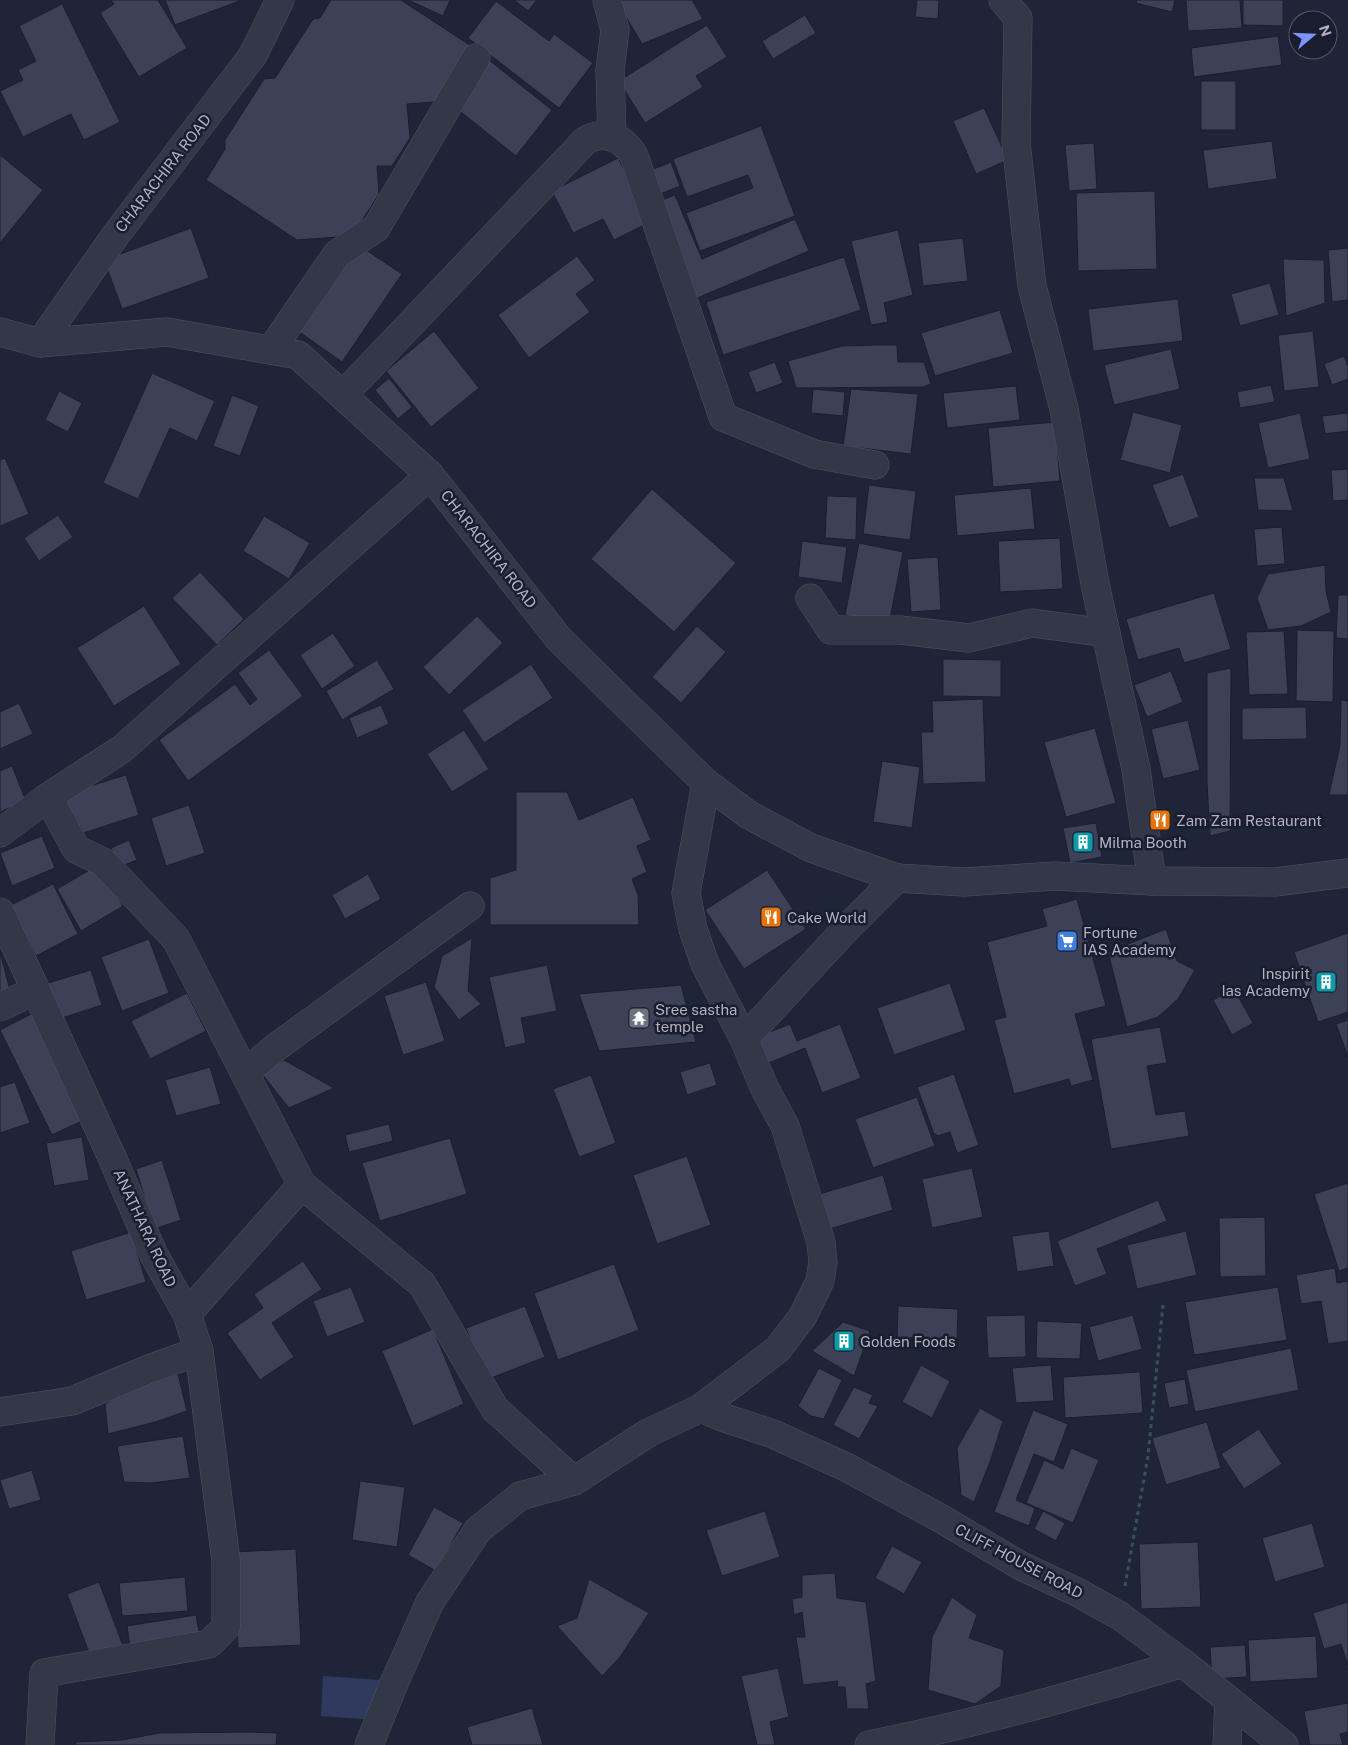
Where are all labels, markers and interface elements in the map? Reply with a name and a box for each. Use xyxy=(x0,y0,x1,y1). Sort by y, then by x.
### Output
north arrow xyxy=(1288,10,1338,60)
text: N xyxy=(1316,23,1335,39)
street label: CHARACHIRA ROAD xyxy=(112,111,214,235)
street label: CHARACHIRA ROAD xyxy=(438,487,540,611)
restaurant icon: Zam Zam Restaurant xyxy=(1148,808,1172,832)
place label: Zam Zam Restaurant xyxy=(1176,812,1322,829)
building icon: Milma Booth xyxy=(1071,830,1095,854)
place label: Milma Booth xyxy=(1099,834,1187,851)
restaurant icon: Cake World xyxy=(759,905,783,929)
place label: Cake World xyxy=(787,909,866,926)
place label: Fortune IAS Academy xyxy=(1083,924,1176,958)
supermarket icon: Fortune IAS Academy xyxy=(1055,929,1079,953)
place label: Inspirit Ias Academy xyxy=(1221,965,1310,999)
building icon: Inspirit Ias Academy xyxy=(1314,970,1338,994)
place label: Sree sastha temple xyxy=(655,1001,737,1035)
temple icon: Sree sastha temple xyxy=(627,1006,651,1030)
street label: ANATHARA ROAD xyxy=(110,1166,180,1290)
building icon: Golden Foods xyxy=(832,1329,856,1353)
place label: Golden Foods xyxy=(860,1333,956,1350)
street label: CLIFF HOUSE ROAD xyxy=(952,1520,1086,1602)

